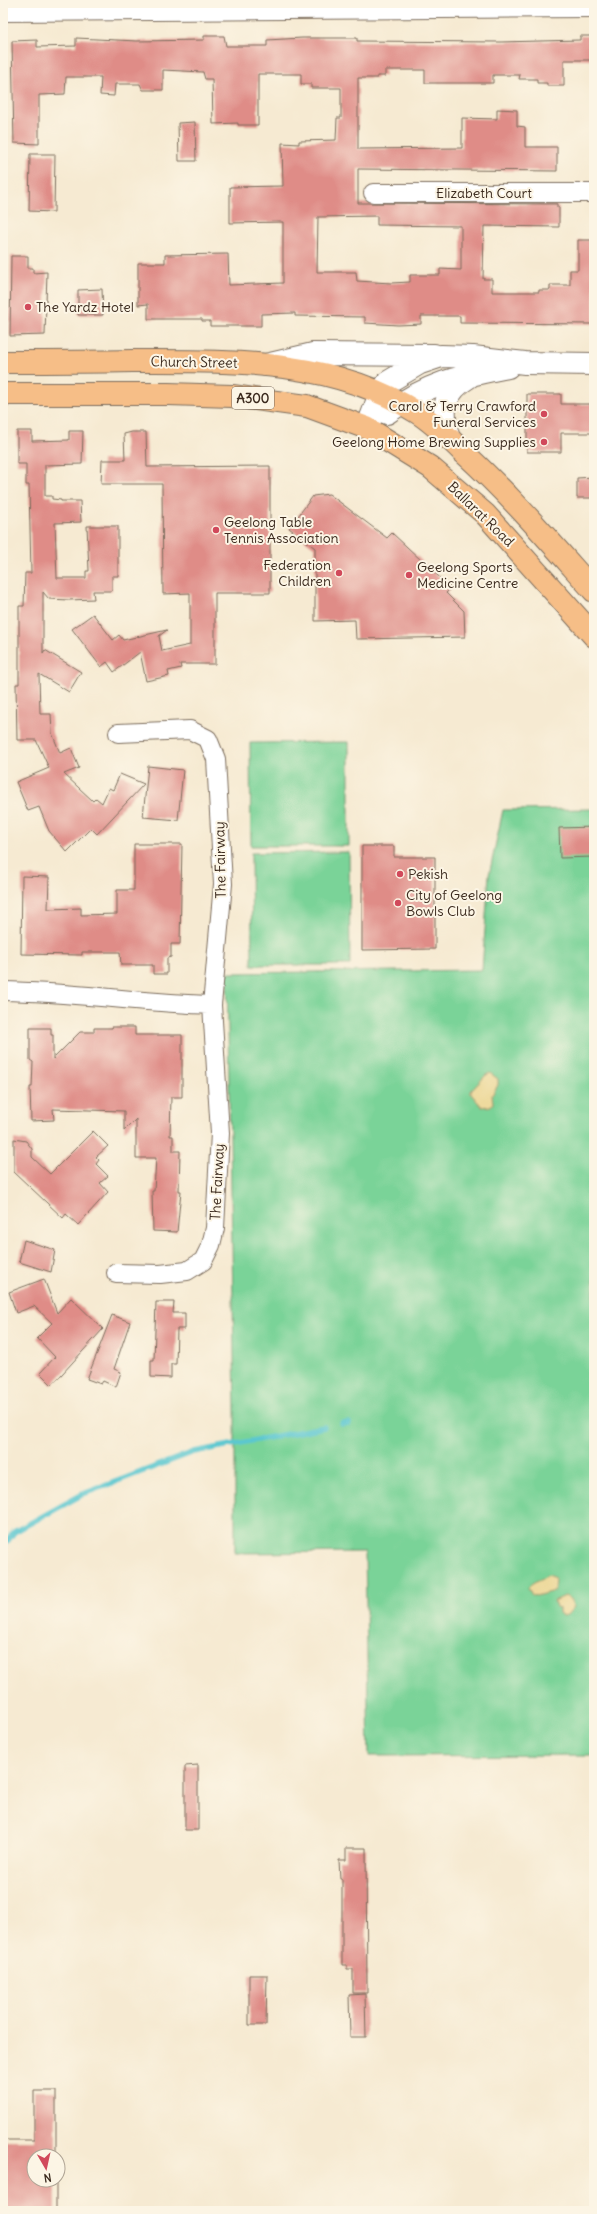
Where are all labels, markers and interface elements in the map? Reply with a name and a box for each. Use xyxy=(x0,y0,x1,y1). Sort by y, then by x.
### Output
street label: Elizabeth Court xyxy=(436,184,532,202)
place label: The Yardz Hotel xyxy=(36,298,134,316)
marker: The Yardz Hotel xyxy=(23,302,33,312)
street label: Church Street xyxy=(150,352,238,372)
road number: A300 xyxy=(232,387,274,409)
place label: Carol & Terry Crawford Funeral Services xyxy=(389,397,536,431)
marker: Carol & Terry Crawford Funeral Services xyxy=(539,409,549,419)
place label: Geelong Home Brewing Supplies xyxy=(332,433,536,451)
marker: Geelong Home Brewing Supplies xyxy=(539,437,549,447)
street label: Ballarat Road xyxy=(444,478,518,550)
place label: Geelong Table Tennis Association xyxy=(224,513,339,547)
marker: Geelong Table Tennis Association xyxy=(211,525,221,535)
place label: Federation Children xyxy=(263,556,331,590)
place label: Geelong Sports Medicine Centre xyxy=(417,558,518,592)
marker: Federation Children xyxy=(334,568,344,578)
marker: Geelong Sports Medicine Centre xyxy=(404,570,414,580)
street label: The Fairway xyxy=(210,821,230,899)
place label: Pekish xyxy=(408,865,448,883)
marker: Pekish xyxy=(395,869,405,879)
place label: City of Geelong Bowls Club xyxy=(406,886,502,920)
marker: City of Geelong Bowls Club xyxy=(393,898,403,908)
street label: The Fairway xyxy=(206,1143,228,1221)
north arrow xyxy=(26,2148,66,2188)
text: N xyxy=(43,2170,52,2185)

